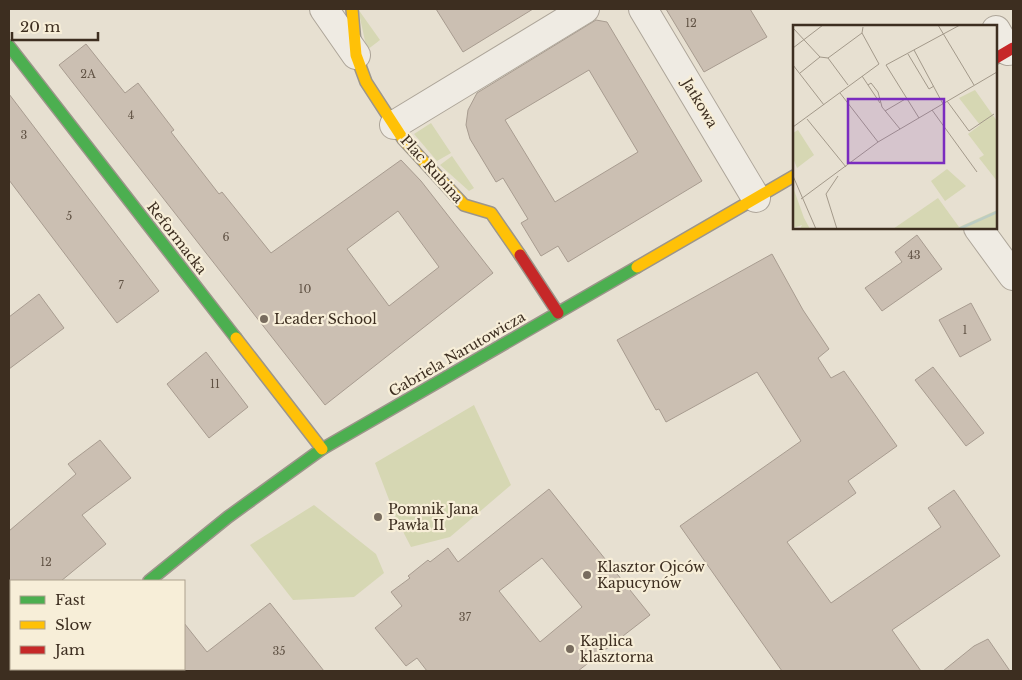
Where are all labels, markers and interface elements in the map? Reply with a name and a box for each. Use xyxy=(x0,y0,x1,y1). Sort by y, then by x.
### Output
scale bar xyxy=(12,10,99,42)
house number: 12 xyxy=(685,16,697,30)
text: 20 m xyxy=(20,17,60,36)
inset map xyxy=(793,25,997,229)
house number: 2A xyxy=(80,67,96,81)
street label: Jatkowa xyxy=(677,73,722,131)
house number: 4 xyxy=(128,108,134,122)
house number: 3 xyxy=(21,128,28,142)
street label: Plac Rubina xyxy=(397,131,467,207)
street label: Reformacka xyxy=(143,198,211,278)
house number: 5 xyxy=(66,209,72,223)
house number: 6 xyxy=(222,230,230,244)
house number: 43 xyxy=(907,248,921,262)
house number: 7 xyxy=(118,278,124,292)
house number: 10 xyxy=(299,282,312,296)
street label: Gabriela Narutowicza xyxy=(386,307,529,400)
place label: Leader School xyxy=(274,310,377,328)
marker: Leader School xyxy=(258,313,270,325)
house number: 1 xyxy=(963,323,968,337)
house number: 11 xyxy=(210,377,220,391)
place label: Pomnik Jana Pawła II xyxy=(388,500,479,534)
marker: Pomnik Jana Pawła II xyxy=(372,511,384,523)
house number: 12 xyxy=(40,555,52,569)
place label: Klasztor Ojców Kapucynów xyxy=(597,558,705,592)
marker: Klasztor Ojców Kapucynów xyxy=(581,569,593,581)
legend xyxy=(10,580,185,670)
text: Fast xyxy=(55,590,86,609)
house number: 37 xyxy=(459,610,472,624)
text: Slow xyxy=(55,615,92,634)
place label: Kaplica klasztorna xyxy=(580,632,654,666)
text: Jam xyxy=(53,640,85,659)
marker: Kaplica klasztorna xyxy=(564,643,576,655)
house number: 35 xyxy=(272,644,286,658)

